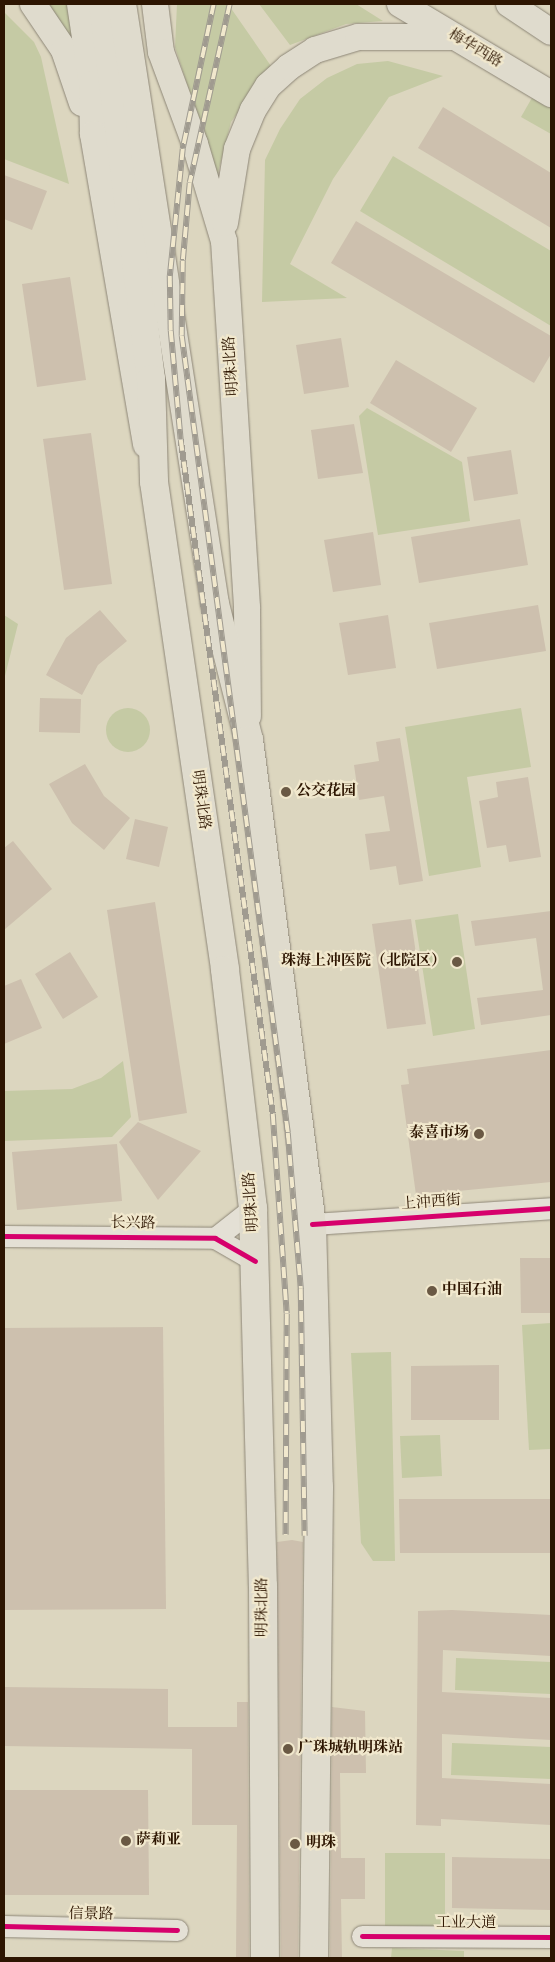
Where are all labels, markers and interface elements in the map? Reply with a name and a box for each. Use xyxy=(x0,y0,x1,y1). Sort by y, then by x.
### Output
street label: 梅华西路 xyxy=(445,26,505,72)
street label: 明珠北路 xyxy=(221,335,243,397)
street label: 明珠北路 xyxy=(187,769,213,831)
place label: 公交花园 xyxy=(296,783,356,801)
marker: 公交花园 xyxy=(280,786,292,798)
place label: 珠海上冲医院（北院区） xyxy=(281,953,446,971)
marker: 珠海上冲医院（北院区） xyxy=(450,955,464,969)
place label: 泰喜市场 xyxy=(409,1125,469,1143)
marker: 泰喜市场 xyxy=(473,1128,485,1140)
street label: 明珠北路 xyxy=(241,1171,263,1233)
street label: 上沖西街 xyxy=(400,1192,462,1214)
street label: 长兴路 xyxy=(110,1215,156,1233)
place label: 中国石油 xyxy=(442,1282,502,1300)
marker: 中国石油 xyxy=(426,1285,438,1297)
street label: 明珠北路 xyxy=(254,1577,272,1637)
place label: 广珠城轨明珠站 xyxy=(298,1740,403,1758)
marker: 广珠城轨明珠站 xyxy=(282,1743,294,1755)
place label: 萨莉亚 xyxy=(136,1832,181,1850)
marker: 萨莉亚 xyxy=(120,1835,132,1847)
place label: 明珠 xyxy=(306,1835,336,1853)
marker: 明珠 xyxy=(288,1837,302,1851)
street label: 信景路 xyxy=(68,1906,114,1924)
street label: 工业大道 xyxy=(436,1915,496,1933)

